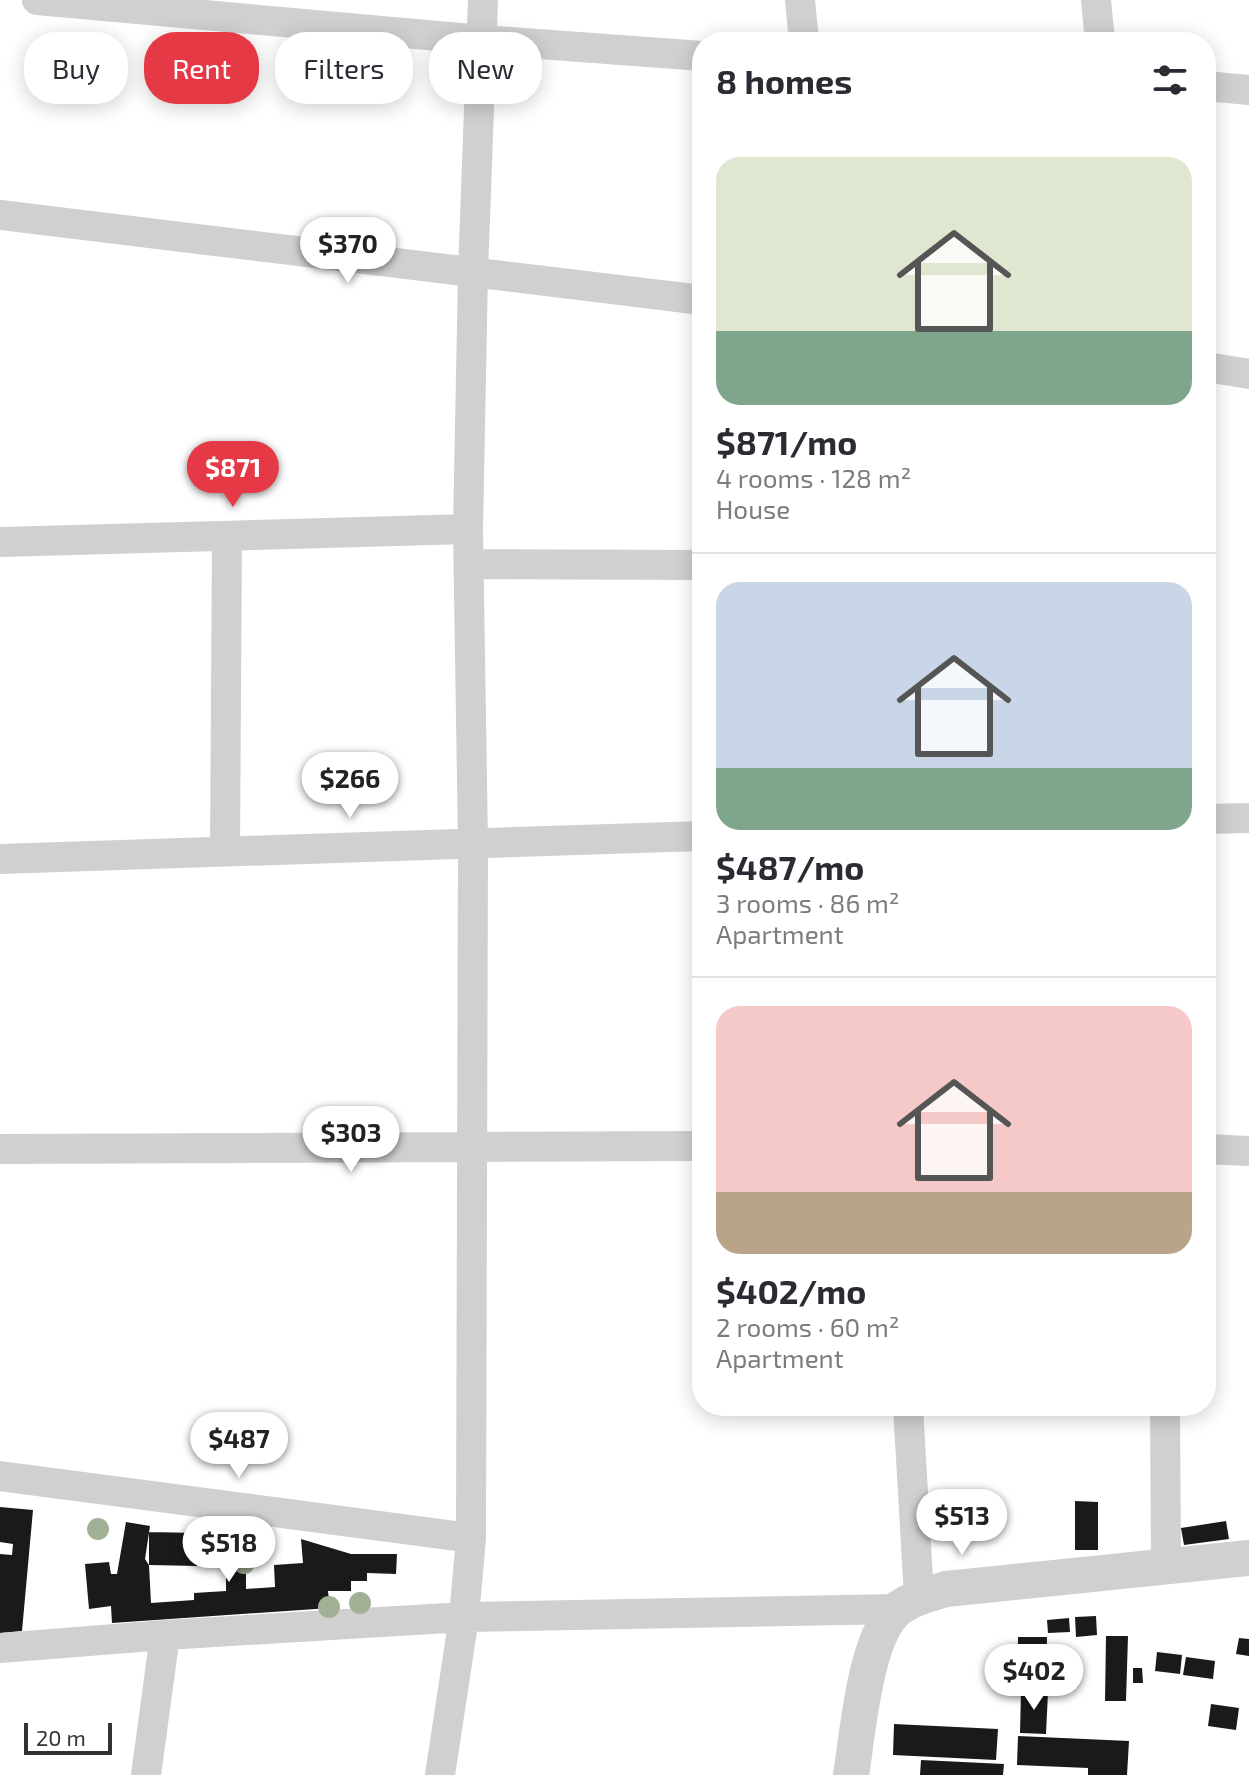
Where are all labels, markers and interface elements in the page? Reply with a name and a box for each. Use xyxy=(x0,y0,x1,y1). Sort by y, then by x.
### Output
chip: Buy xyxy=(24,32,128,104)
chip: Rent xyxy=(144,32,259,104)
chip: Filters xyxy=(275,32,413,104)
chip: New xyxy=(429,32,542,104)
icon: filters xyxy=(1148,58,1192,102)
text: 8 homes xyxy=(716,60,852,101)
icon: home xyxy=(882,209,1026,353)
pin: $370 xyxy=(301,217,395,285)
text: $370 xyxy=(318,227,378,258)
text: $871/mo xyxy=(716,421,857,462)
pin: $871 xyxy=(186,441,280,509)
text: $871 xyxy=(205,451,261,482)
text: 4 rooms · 128 m² xyxy=(716,462,911,493)
text: House xyxy=(716,493,790,524)
icon: home xyxy=(882,634,1026,778)
pin: $266 xyxy=(303,752,397,820)
text: $266 xyxy=(320,762,380,793)
text: $487/mo xyxy=(716,846,864,887)
text: 3 rooms · 86 m² xyxy=(716,887,900,918)
text: Apartment xyxy=(716,918,844,949)
icon: home xyxy=(882,1058,1026,1202)
pin: $303 xyxy=(304,1106,398,1174)
text: $303 xyxy=(321,1116,381,1147)
text: $402/mo xyxy=(716,1270,866,1311)
text: 2 rooms · 60 m² xyxy=(716,1311,900,1342)
text: Apartment xyxy=(716,1342,844,1373)
pin: $487 xyxy=(192,1412,286,1480)
text: $487 xyxy=(208,1422,270,1453)
pin: $513 xyxy=(915,1489,1009,1557)
text: $513 xyxy=(934,1499,990,1530)
pin: $518 xyxy=(182,1516,276,1584)
text: $518 xyxy=(201,1526,257,1557)
pin: $402 xyxy=(987,1644,1081,1712)
text: $402 xyxy=(1002,1654,1066,1685)
scale bar xyxy=(24,1719,112,1755)
text: 20 m xyxy=(36,1724,86,1750)

